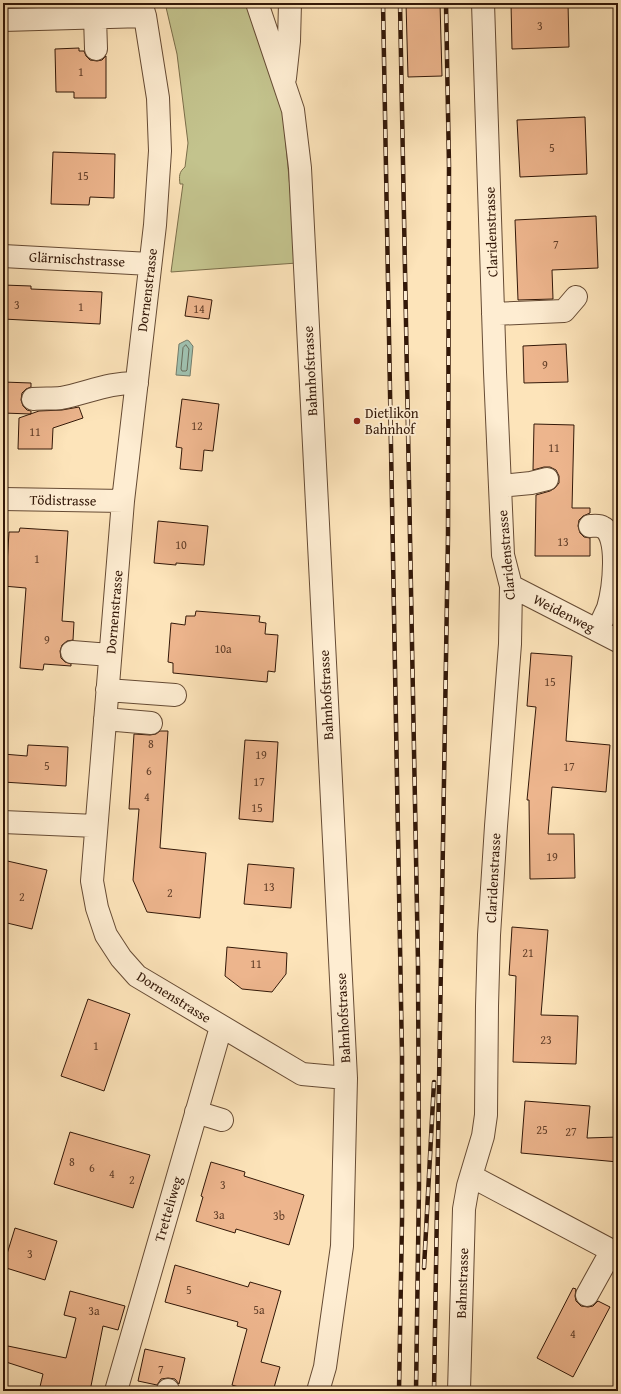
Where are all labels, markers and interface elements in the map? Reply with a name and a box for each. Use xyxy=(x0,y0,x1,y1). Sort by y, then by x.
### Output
house number: 3 xyxy=(537,17,543,34)
house number: 1 xyxy=(78,63,84,80)
house number: 5 xyxy=(549,139,555,156)
house number: 15 xyxy=(77,167,89,184)
street label: Claridenstrasse xyxy=(479,186,503,277)
house number: 7 xyxy=(553,236,559,253)
street label: Glärnischstrasse xyxy=(28,246,126,272)
street label: Dornenstrasse xyxy=(132,247,162,333)
house number: 3 xyxy=(14,296,20,313)
house number: 1 xyxy=(78,298,84,315)
house number: 14 xyxy=(193,300,205,317)
street label: Bahnhofstrasse xyxy=(298,325,322,417)
house number: 9 xyxy=(542,356,548,373)
place label: Dietlikon Bahnhof xyxy=(365,403,419,439)
marker: Dietlikon Bahnhof xyxy=(352,416,362,426)
house number: 12 xyxy=(191,417,203,434)
house number: 11 xyxy=(29,423,41,440)
house number: 11 xyxy=(548,439,560,456)
street label: Tödistrasse xyxy=(29,489,97,511)
street label: Claridenstrasse xyxy=(492,509,520,601)
house number: 13 xyxy=(557,533,569,550)
house number: 10 xyxy=(175,536,187,553)
house number: 1 xyxy=(34,550,40,567)
street label: Dornenstrasse xyxy=(100,569,128,655)
street label: Weidenweg xyxy=(530,589,598,637)
house number: 9 xyxy=(44,631,50,648)
house number: 10a xyxy=(214,640,232,657)
street label: Bahnhofstrasse xyxy=(314,649,338,741)
house number: 15 xyxy=(544,673,556,690)
house number: 8 xyxy=(148,735,154,752)
house number: 19 xyxy=(255,746,267,763)
house number: 5 xyxy=(44,757,50,774)
house number: 17 xyxy=(563,758,575,775)
house number: 6 xyxy=(146,762,152,779)
house number: 17 xyxy=(253,773,265,790)
house number: 4 xyxy=(144,788,150,805)
house number: 15 xyxy=(251,799,263,816)
street label: Claridenstrasse xyxy=(481,832,505,924)
house number: 19 xyxy=(546,848,558,865)
house number: 13 xyxy=(263,878,275,895)
house number: 2 xyxy=(167,884,173,901)
house number: 2 xyxy=(19,888,25,905)
house number: 21 xyxy=(522,944,534,961)
house number: 11 xyxy=(250,955,262,972)
street label: Dornenstrasse xyxy=(133,966,215,1028)
street label: Bahnhofstrasse xyxy=(331,972,355,1064)
house number: 23 xyxy=(540,1031,552,1048)
house number: 1 xyxy=(93,1037,99,1054)
house number: 25 xyxy=(536,1121,548,1138)
house number: 27 xyxy=(565,1123,577,1140)
house number: 8 xyxy=(69,1153,75,1170)
house number: 6 xyxy=(89,1159,95,1176)
house number: 4 xyxy=(109,1165,115,1182)
house number: 2 xyxy=(129,1171,135,1188)
street label: Tretteliweg xyxy=(149,1174,187,1244)
house number: 3 xyxy=(220,1176,226,1193)
house number: 3a xyxy=(213,1206,225,1223)
house number: 3b xyxy=(273,1207,285,1224)
house number: 3 xyxy=(27,1245,33,1262)
street label: Bahnstrasse xyxy=(451,1247,473,1319)
house number: 5 xyxy=(186,1281,192,1298)
house number: 5a xyxy=(253,1301,265,1318)
house number: 3a xyxy=(88,1302,100,1319)
house number: 4 xyxy=(570,1325,576,1342)
house number: 7 xyxy=(158,1361,164,1378)

